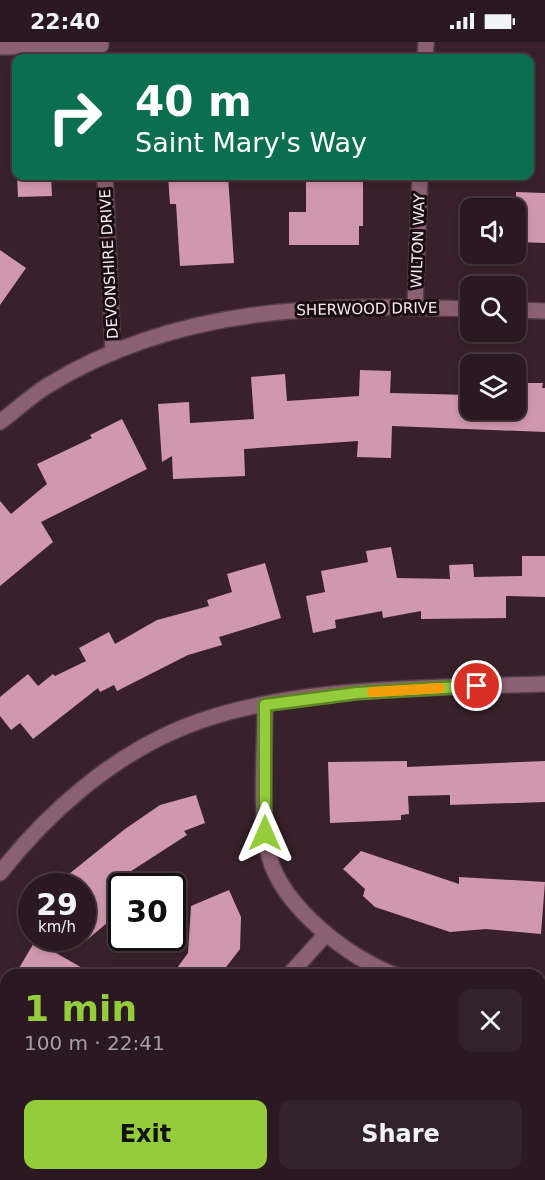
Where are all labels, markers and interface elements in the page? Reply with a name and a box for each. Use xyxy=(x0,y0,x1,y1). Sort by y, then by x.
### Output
text: 22:40 xyxy=(30,9,100,34)
text: 40 m xyxy=(135,77,252,126)
icon: right xyxy=(36,78,114,156)
text: Saint Mary's Way xyxy=(135,127,367,158)
street label: DEVONSHIRE DRIVE xyxy=(96,189,122,339)
street label: WILTON WAY xyxy=(407,192,429,289)
map controls xyxy=(460,198,526,420)
button: sound xyxy=(460,198,526,264)
button: search xyxy=(460,276,526,342)
street label: SHERWOOD DRIVE xyxy=(296,299,438,319)
button: layers xyxy=(460,354,526,420)
pin xyxy=(451,660,502,711)
icon: arrive xyxy=(460,669,493,702)
position arrow xyxy=(233,801,297,865)
speed limit sign: 30 xyxy=(108,873,186,951)
text: 29 xyxy=(36,887,78,922)
text: km/h xyxy=(38,918,76,936)
text: 1 min xyxy=(24,988,137,1029)
button: close xyxy=(459,989,522,1052)
text: 100 m · 22:41 xyxy=(24,1031,165,1055)
button: Exit xyxy=(24,1100,267,1169)
button: Share xyxy=(279,1100,522,1169)

